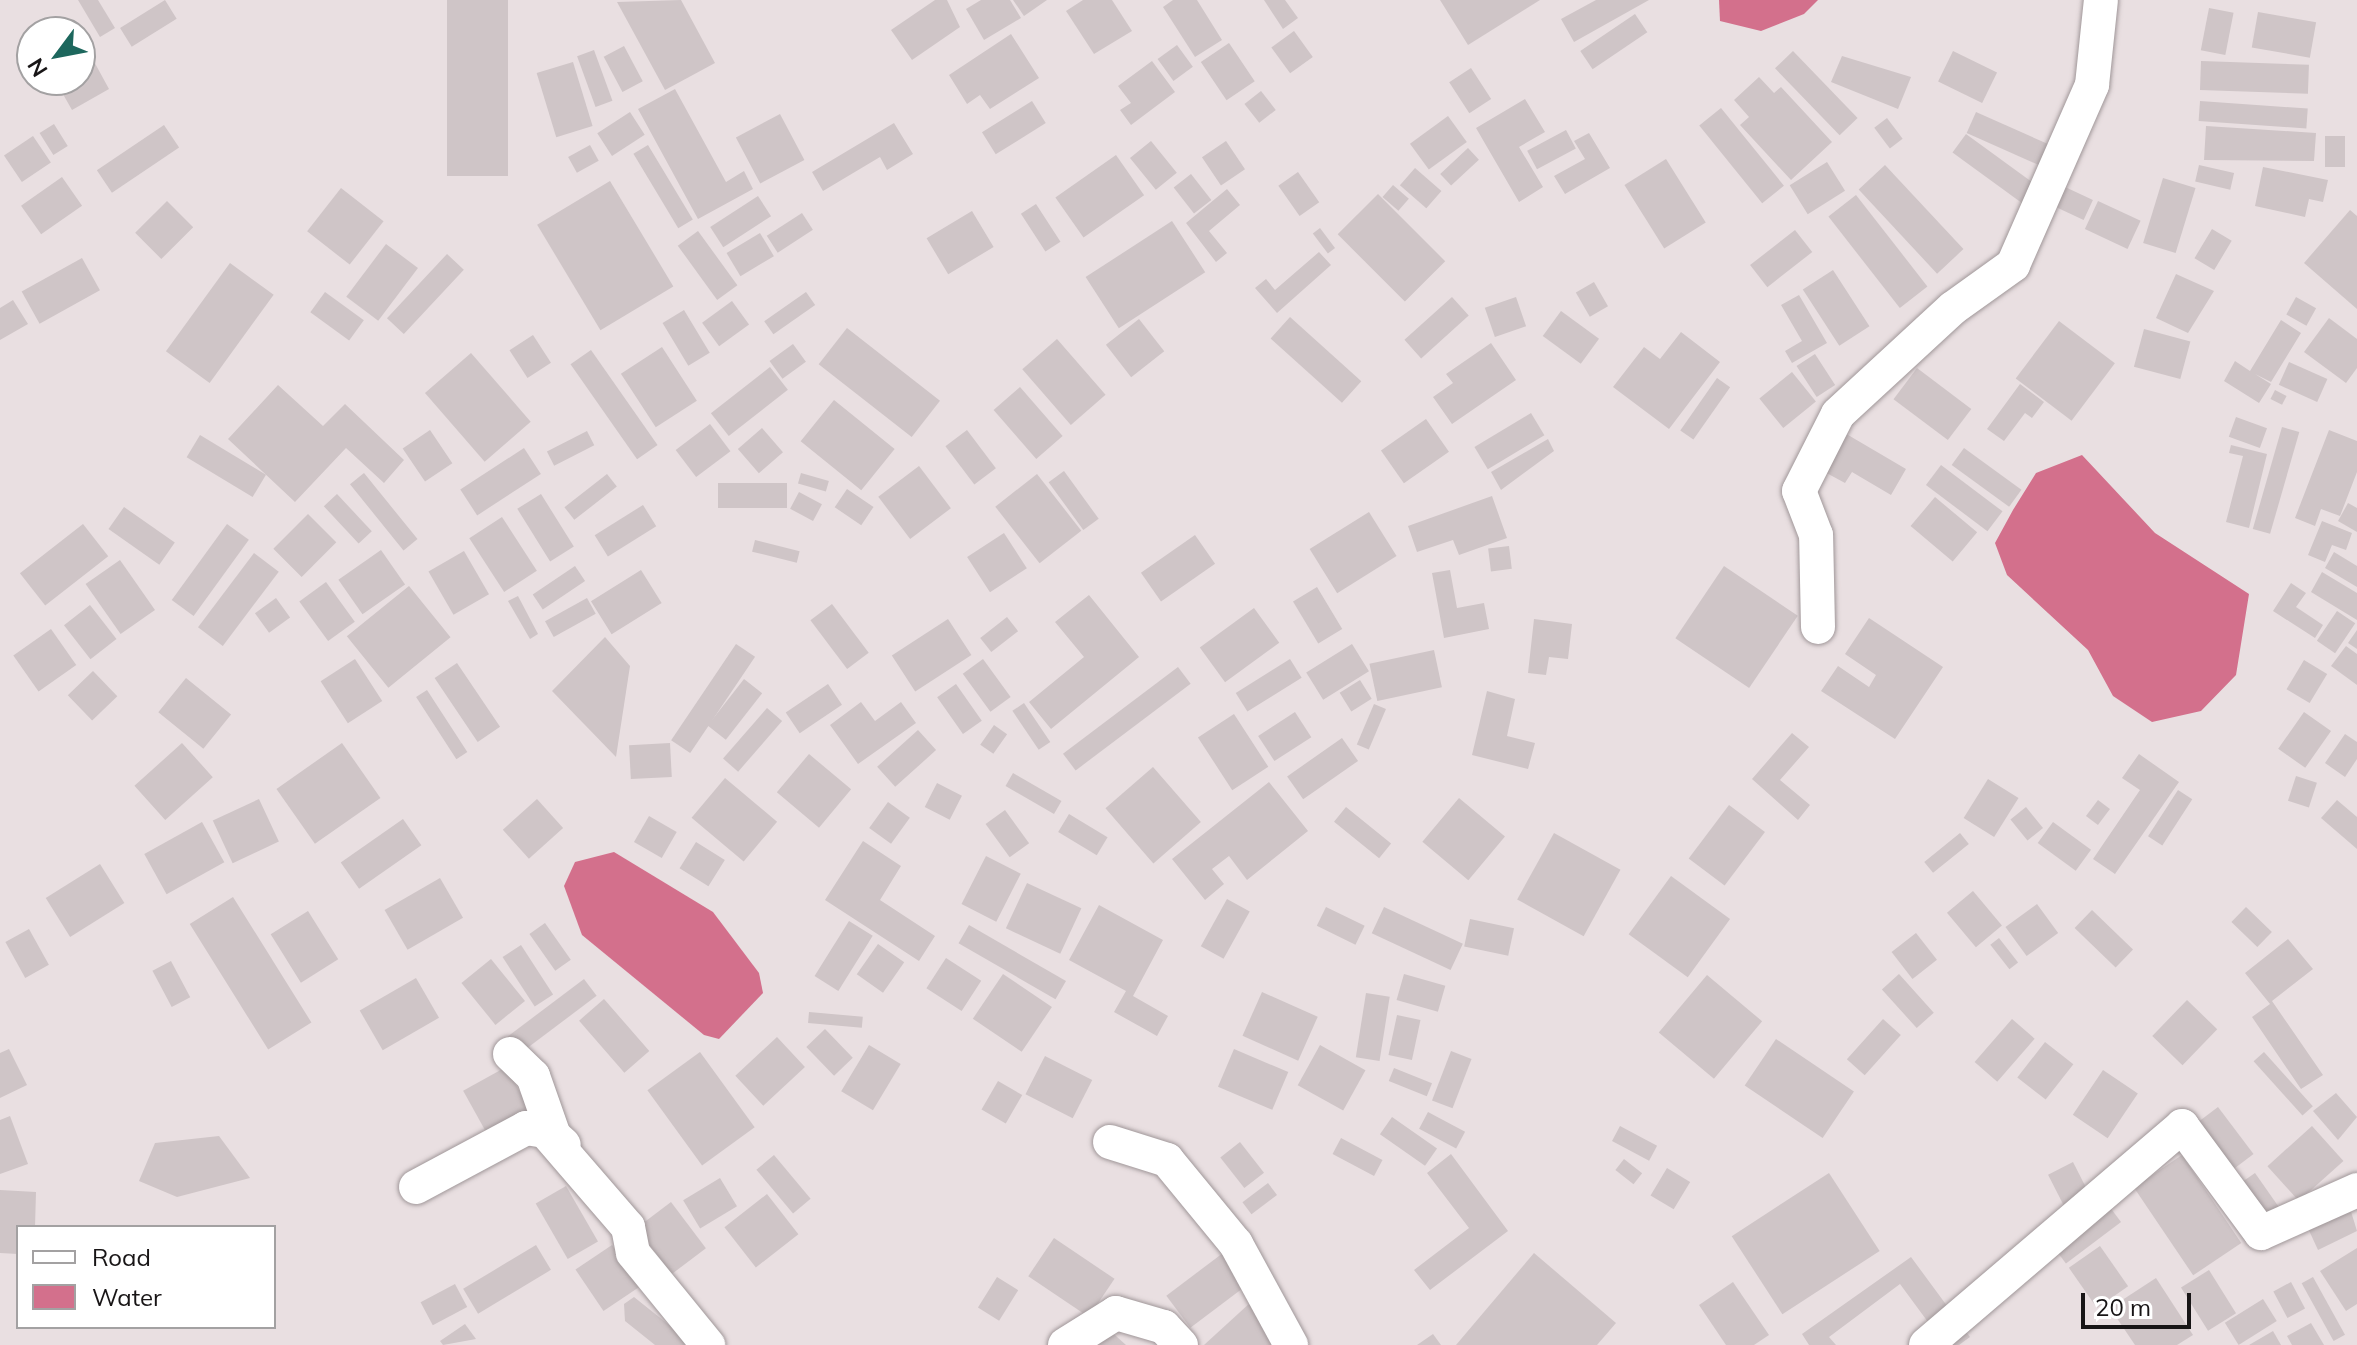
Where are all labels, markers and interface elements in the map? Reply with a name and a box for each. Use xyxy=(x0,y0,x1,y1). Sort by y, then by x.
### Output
north arrow xyxy=(16,16,96,96)
text: N xyxy=(21,53,54,82)
legend xyxy=(16,1225,276,1329)
text: Road xyxy=(92,1242,151,1272)
scale bar xyxy=(2085,1277,2195,1327)
text: Water xyxy=(92,1282,162,1312)
text: 20 m xyxy=(2095,1292,2151,1322)

